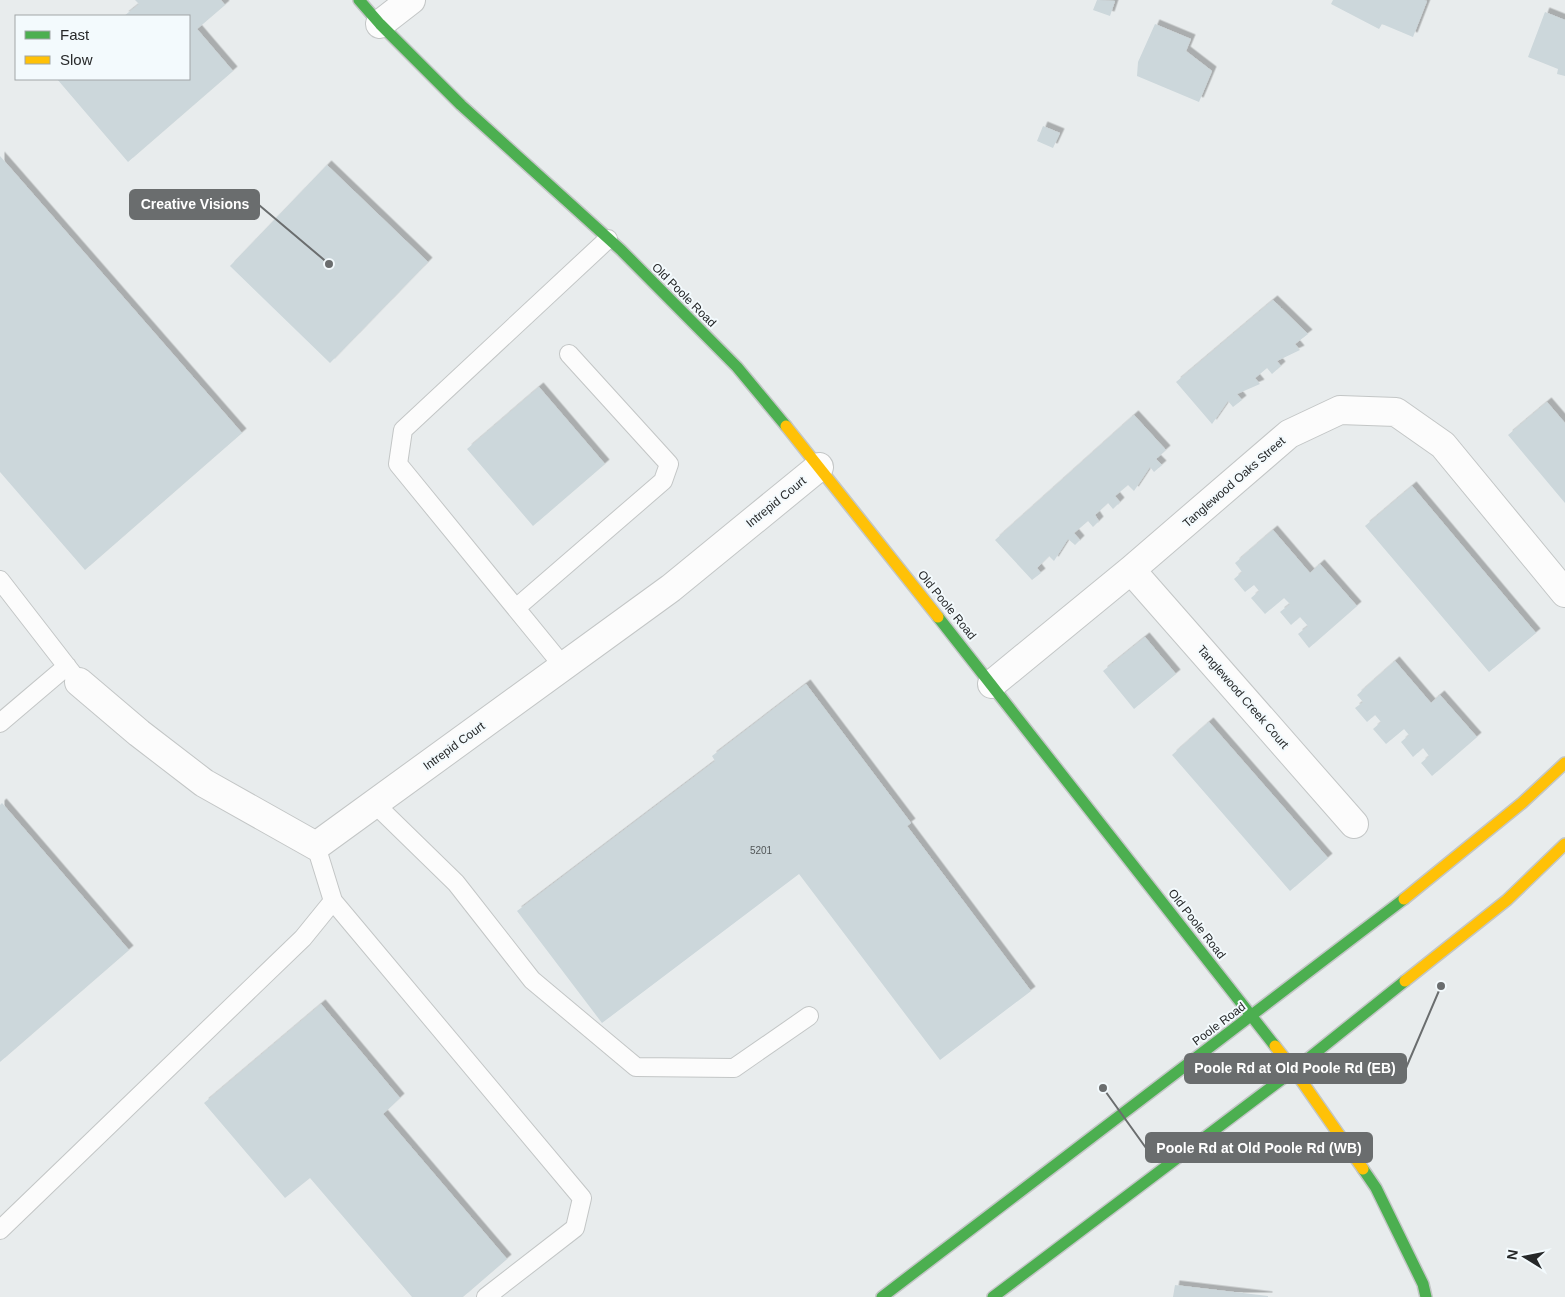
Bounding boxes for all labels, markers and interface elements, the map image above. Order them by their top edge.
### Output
legend [15,15,190,80]
text: Fast [60,26,90,43]
text: Slow [60,51,93,68]
callout: Creative Visions [130,190,259,219]
text: Creative Visions [141,196,250,212]
street label: Old Poole Road [649,260,719,330]
street label: Tanglewood Oaks Street [1180,433,1288,530]
street label: Intrepid Court [743,473,809,530]
street label: Old Poole Road [915,568,979,642]
street label: Tanglewood Creek Court [1194,643,1292,752]
street label: Intrepid Court [420,719,488,773]
house number: 5201 [750,845,773,856]
street label: Old Poole Road [1165,886,1229,962]
street label: Poole Road [1190,1000,1248,1048]
callout: Poole Rd at Old Poole Rd (EB) [1185,1054,1406,1083]
text: Poole Rd at Old Poole Rd (EB) [1194,1060,1396,1076]
callout: Poole Rd at Old Poole Rd (WB) [1146,1133,1372,1162]
text: Poole Rd at Old Poole Rd (WB) [1156,1140,1362,1156]
north arrow [1500,1232,1550,1282]
text: N [1503,1248,1521,1261]

